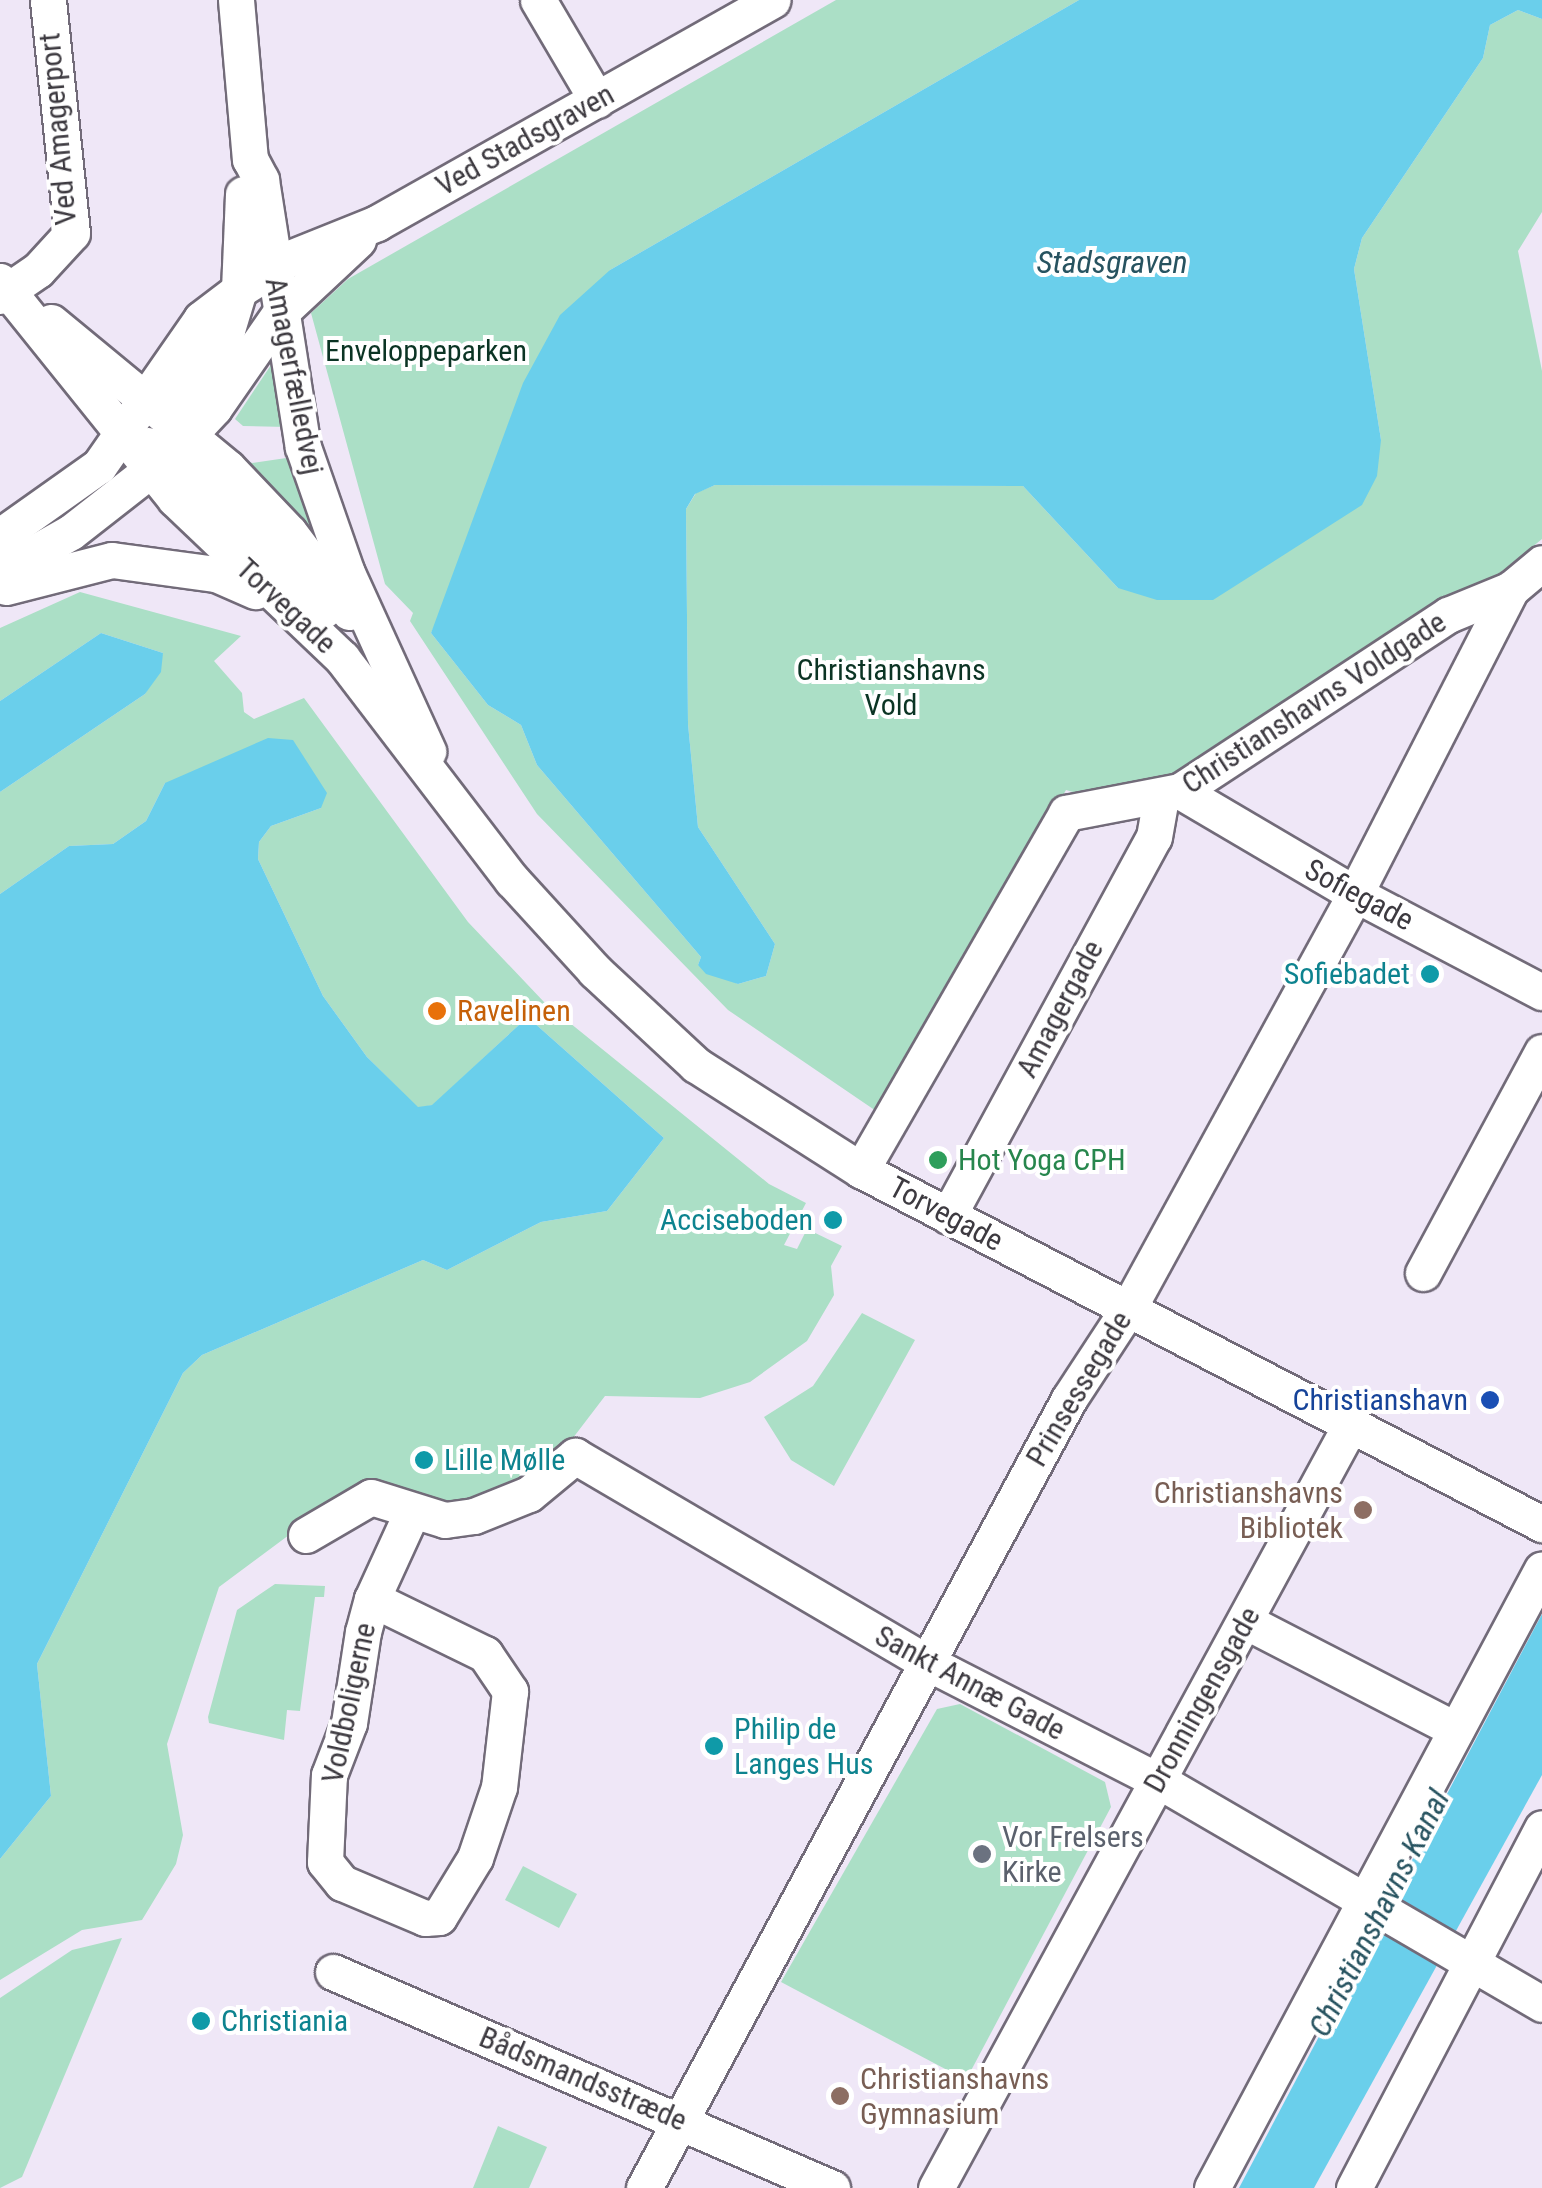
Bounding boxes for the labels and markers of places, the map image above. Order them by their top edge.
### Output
place label: Sofiebadet [1284,956,1410,992]
marker: Sofiebadet [1419,963,1441,985]
place label: Ravelinen [457,993,571,1029]
marker: Ravelinen [426,1000,448,1022]
place label: Hot Yoga CPH [958,1142,1126,1178]
marker: Hot Yoga CPH [927,1149,949,1171]
place label: Acciseboden [660,1202,813,1238]
marker: Acciseboden [822,1209,844,1231]
place label: Christianshavn [1292,1382,1468,1418]
marker: Christianshavn [1477,1387,1503,1413]
place label: Lille Mølle [444,1442,565,1478]
marker: Lille Mølle [413,1449,435,1471]
place label: Christianshavns Bibliotek [1154,1475,1343,1546]
marker: Christianshavns Bibliotek [1352,1499,1374,1521]
place label: Philip de Langes Hus [734,1711,873,1782]
marker: Philip de Langes Hus [703,1735,725,1757]
place label: Vor Frelsers Kirke [1002,1819,1144,1890]
marker: Vor Frelsers Kirke [971,1843,993,1865]
place label: Christiania [221,2003,348,2039]
marker: Christiania [190,2010,212,2032]
place label: Christianshavns Gymnasium [860,2061,1049,2132]
marker: Christianshavns Gymnasium [829,2085,851,2107]

